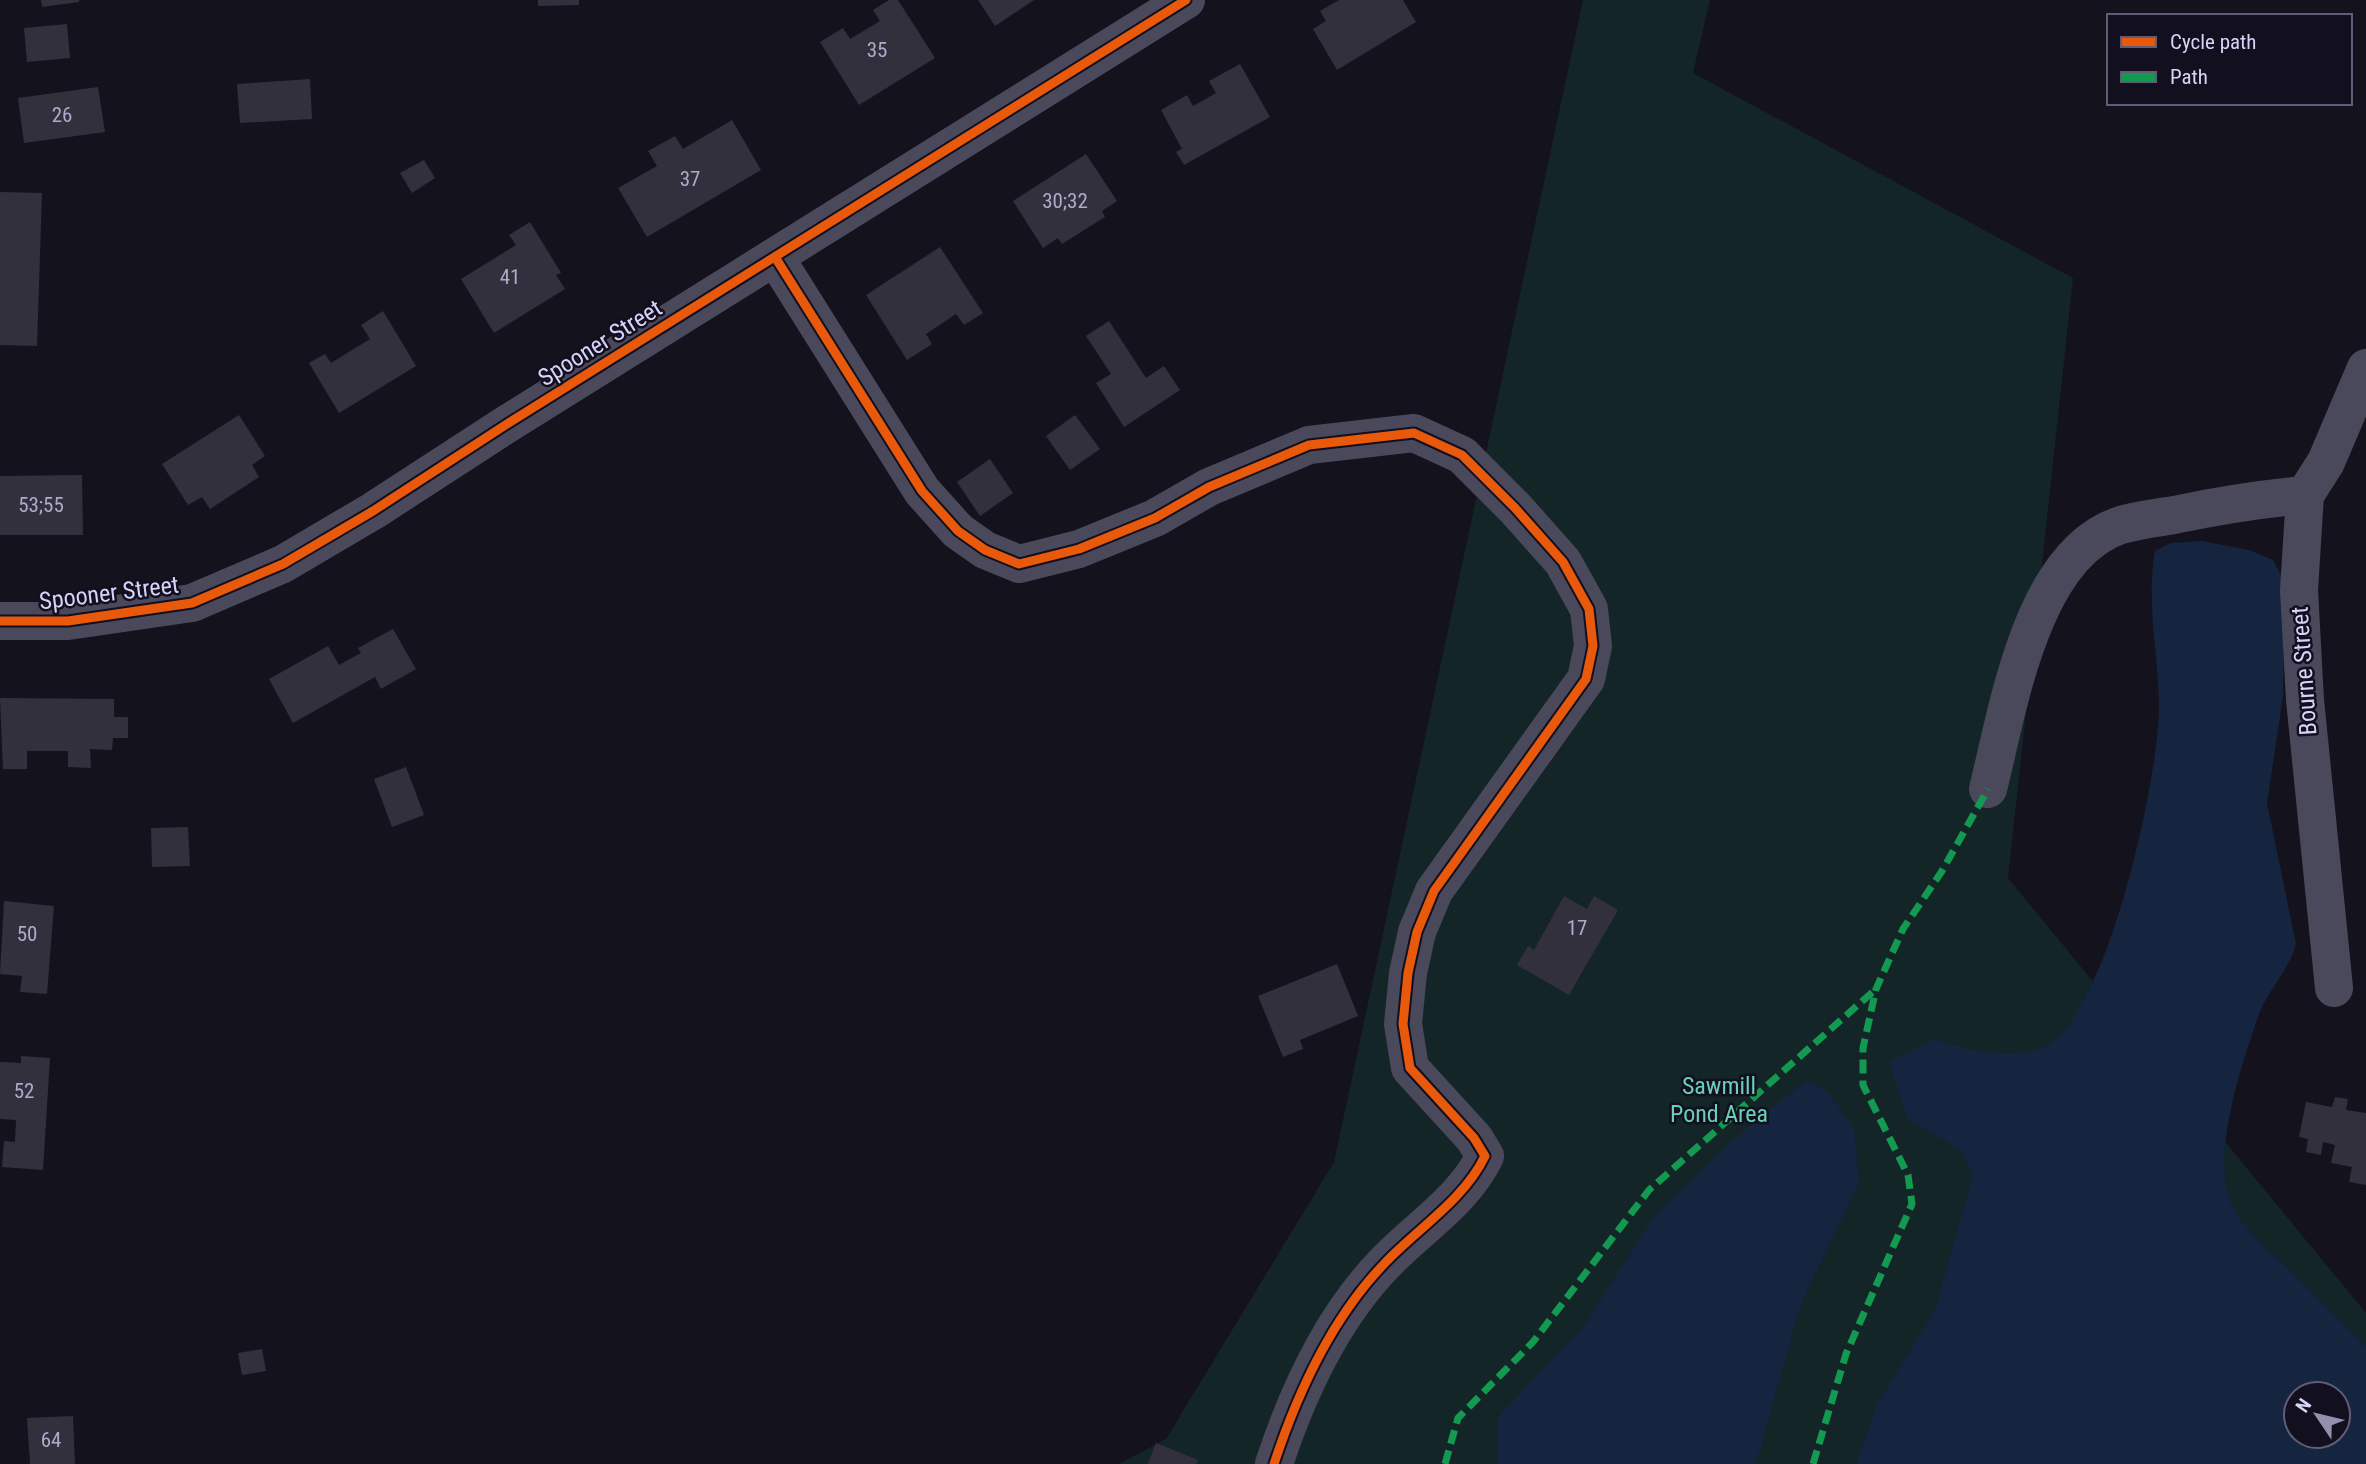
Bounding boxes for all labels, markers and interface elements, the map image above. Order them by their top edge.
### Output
legend [2107,14,2352,105]
text: Cycle path [2170,30,2256,54]
house number: 35 [867,38,887,62]
text: Path [2170,65,2208,89]
house number: 26 [52,103,72,127]
house number: 37 [680,167,700,191]
house number: 30;32 [1042,189,1088,213]
house number: 41 [500,265,520,289]
street label: Spooner Street [533,294,667,392]
house number: 53;55 [18,493,64,517]
street label: Spooner Street [38,571,180,615]
street label: Bourne Street [2286,606,2322,736]
house number: 17 [1567,916,1587,940]
house number: 50 [17,922,37,946]
park label: Sawmill Pond Area [1670,1072,1768,1128]
house number: 52 [14,1079,34,1103]
north arrow [2282,1380,2352,1450]
text: N [2291,1394,2316,1417]
house number: 64 [41,1428,61,1452]

